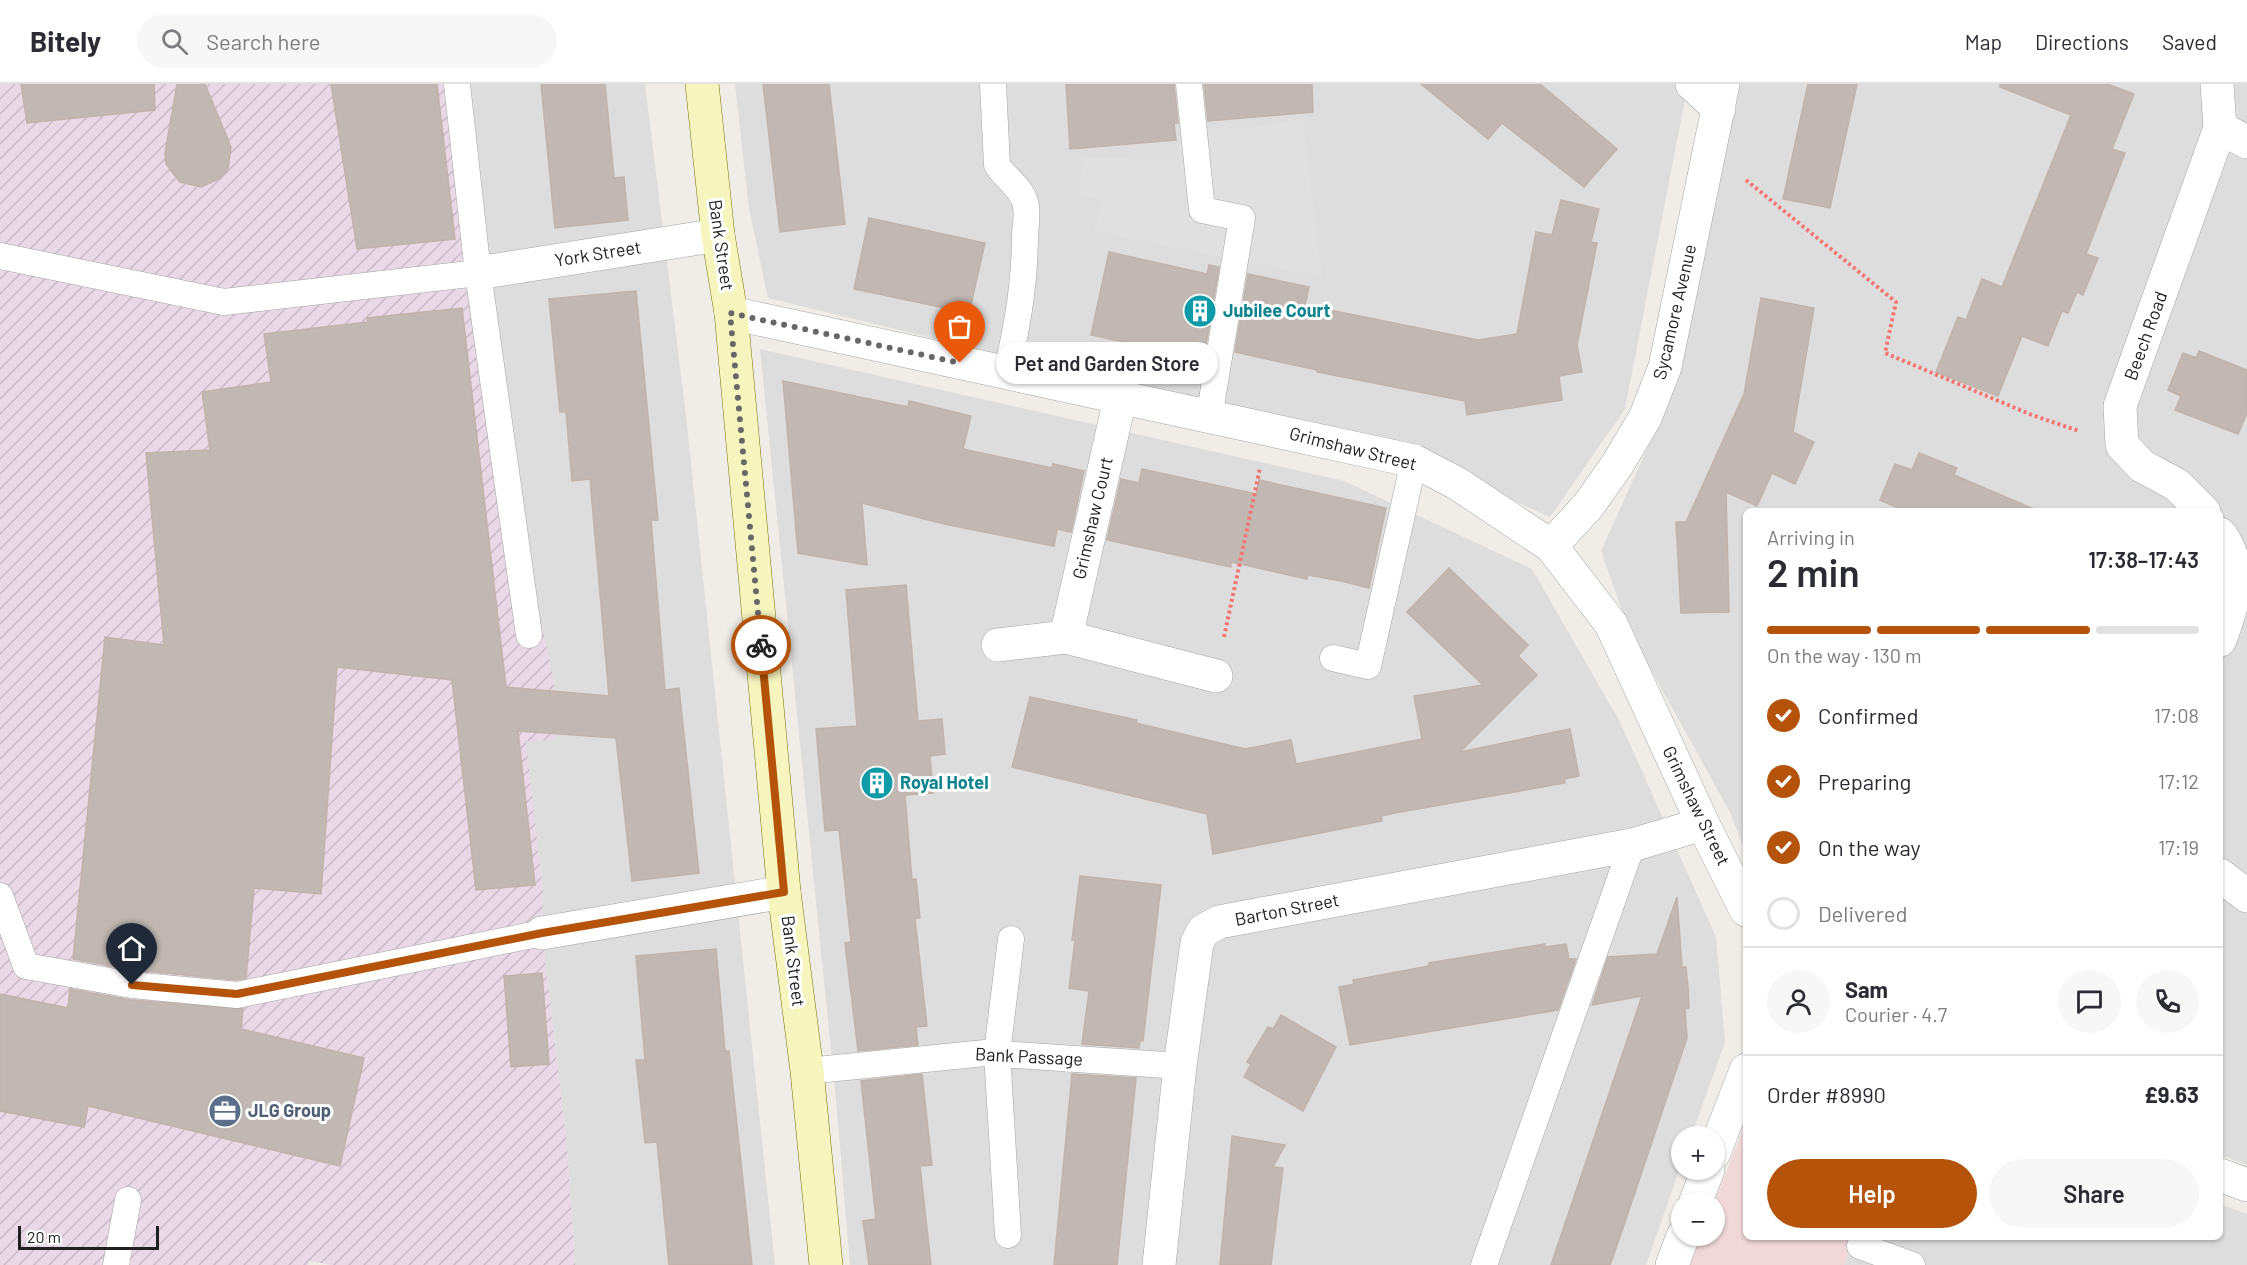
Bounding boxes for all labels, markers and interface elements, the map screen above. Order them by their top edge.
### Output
search box [137,14,557,68]
text: Bitely [30,24,101,58]
icon: search [158,25,191,58]
text: Search here [206,28,321,54]
text: Map [1965,29,2002,54]
text: Directions [2035,29,2129,54]
text: Saved [2162,29,2217,54]
street label: Bank Street [705,198,739,292]
street label: York Street [553,235,643,271]
street label: Sycamore Avenue [1648,242,1700,382]
street label: Beech Road [2119,288,2171,383]
building icon: Jubilee Court [1182,293,1218,329]
place label: Jubilee Court [1223,299,1330,321]
pin [934,301,985,363]
icon: bag [943,310,976,343]
callout: Pet and Garden Store [996,342,1218,384]
text: Pet and Garden Store [1014,351,1200,375]
street label: Grimshaw Street [1287,422,1419,474]
street label: Grimshaw Court [1067,454,1117,581]
text: Arriving in [1767,525,1855,549]
text: 17:38–17:43 [2088,546,2199,572]
text: 2 min [1767,548,1860,595]
courier [731,615,791,675]
icon: bike [745,629,778,662]
text: On the way · 130 m [1767,643,1922,667]
icon: check [1767,699,1800,732]
text: Confirmed [1818,702,1918,728]
text: 17:08 [2154,703,2199,727]
street label: Grimshaw Street [1658,742,1735,869]
building icon: Royal Hotel [859,765,895,801]
icon: check [1767,765,1800,798]
text: Preparing [1818,768,1911,794]
text: 17:12 [2158,769,2199,793]
place label: Royal Hotel [900,771,989,793]
icon: check [1767,831,1800,864]
text: On the way [1818,834,1921,860]
text: 17:19 [2158,835,2199,859]
street label: Barton Street [1233,888,1341,930]
text: Delivered [1818,900,1907,926]
street label: Bank Street [777,914,811,1008]
pin [106,923,157,985]
icon: home [115,932,148,965]
button: person [1767,970,1830,1033]
button: chat [2058,970,2121,1033]
button: phone [2136,970,2199,1033]
text: Sam [1845,976,1888,1002]
text: Courier · 4.7 [1845,1002,1947,1026]
street label: Bank Passage [975,1042,1084,1070]
text: Order #8990 [1767,1081,1886,1107]
text: £9.63 [2144,1081,2199,1107]
office icon: JLG Group [207,1093,243,1129]
place label: JLG Group [248,1099,331,1121]
map controls [1671,1126,1725,1246]
button: + [1671,1126,1725,1180]
button: Help [1767,1159,1977,1228]
button: Share [1989,1159,2199,1228]
button: − [1671,1192,1725,1246]
scale bar [18,1223,159,1250]
text: 20 m [27,1227,61,1246]

